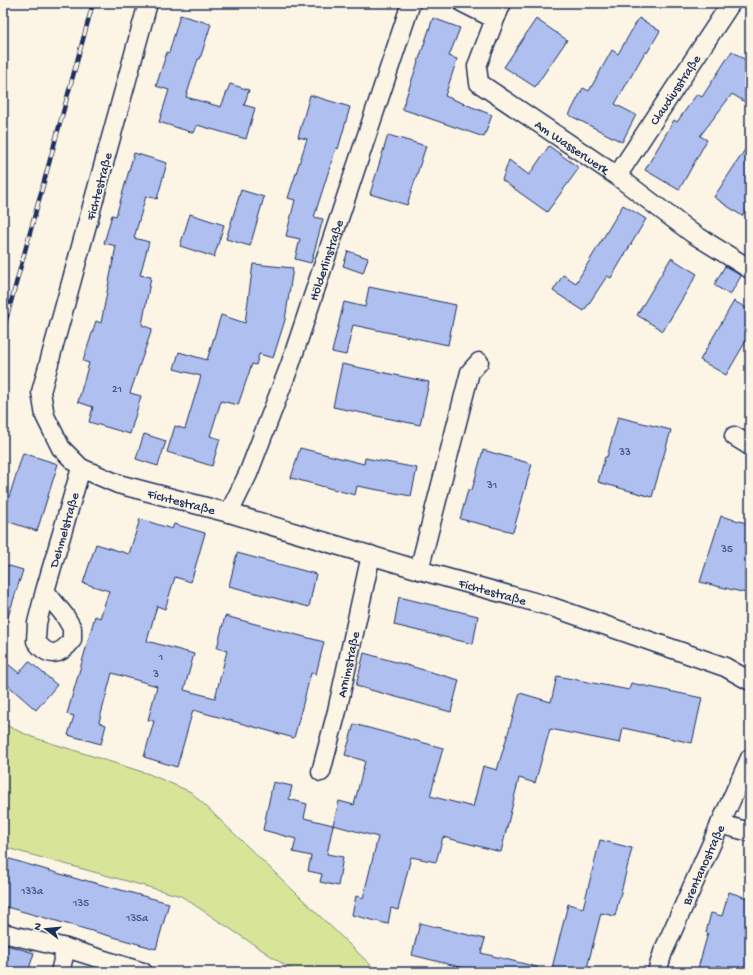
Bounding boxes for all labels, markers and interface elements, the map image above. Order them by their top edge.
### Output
street label: Claudiusstraße [648,52,705,129]
street label: Am Wasserwerk [531,118,612,179]
street label: Fichtestraße [84,151,117,223]
street label: Hölderlinstraße [307,218,348,303]
house number: 21 [112,384,122,396]
house number: 33 [618,447,631,459]
house number: 31 [486,480,497,492]
street label: Fichtestraße [145,487,217,519]
street label: Dehmelstraße [47,491,84,571]
house number: 35 [720,544,733,556]
street label: Fichtestraße [456,576,528,610]
street label: Arnimstraße [335,630,364,699]
house number: 1 [158,652,163,664]
house number: 3 [152,669,159,681]
street label: Brentanostraße [680,823,729,909]
house number: 133a [20,886,44,898]
house number: 135 [72,898,89,910]
north arrow [26,909,66,949]
house number: 135a [125,913,149,925]
text: N [32,922,45,932]

